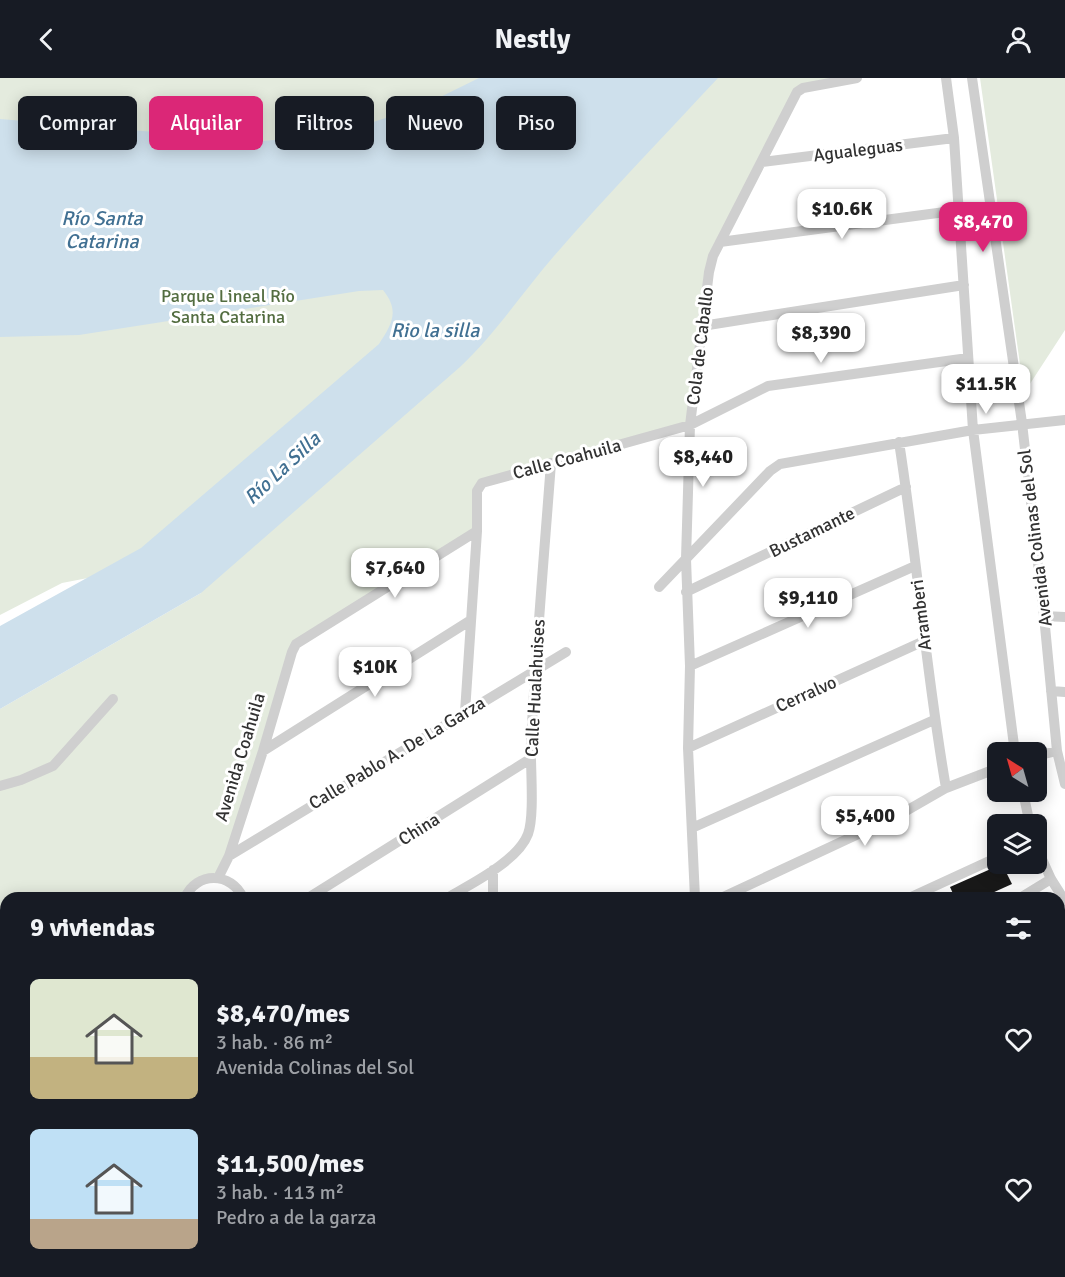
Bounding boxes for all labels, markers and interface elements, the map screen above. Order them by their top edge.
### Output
icon: back [30,23,63,56]
text: Nestly [495,23,570,56]
icon: person [1002,23,1035,56]
chip: Comprar [18,96,137,150]
chip: Alquilar [149,96,263,150]
chip: Filtros [275,96,374,150]
chip: Nuevo [386,96,484,150]
chip: Piso [496,96,576,150]
street label: Agualeguas [812,134,904,166]
pin: $10.6K [793,189,891,240]
text: $10.6K [811,196,873,221]
pin: $8,470 [934,202,1032,253]
water label: Río Santa Catarina [61,206,144,254]
text: $8,470 [953,209,1013,234]
park label: Parque Lineal Río Santa Catarina [161,285,295,328]
street label: Cola de Caballo [682,286,718,406]
pin: $8,390 [772,313,870,364]
water label: Rio la silla [391,318,480,343]
text: $8,390 [791,320,851,345]
pin: $11.5K [937,364,1035,415]
text: $11.5K [955,371,1017,396]
water label: Río La Silla [239,426,326,510]
street label: Calle Coahuila [510,434,624,484]
pin: $8,440 [654,437,752,488]
text: $8,440 [673,444,733,469]
street label: Avenida Colinas del Sol [1013,448,1057,628]
street label: Bustamante [766,502,858,562]
pin: $7,640 [346,548,444,599]
text: $7,640 [365,555,425,580]
pin: $9,110 [759,578,857,629]
street label: Aramberi [906,578,936,652]
text: $9,110 [778,585,838,610]
street label: Calle Hualahuises [520,618,550,757]
pin: $10K [339,647,411,698]
text: $10K [353,654,397,679]
street label: Cerralvo [772,671,840,717]
street label: Avenida Coahuila [210,690,270,824]
street label: Calle Pablo A. De La Garza [305,692,489,814]
north arrow [987,742,1047,802]
map controls [987,742,1047,874]
pin: $5,400 [816,796,914,847]
text: $5,400 [835,803,895,828]
street label: China [394,808,444,850]
button: layers [987,814,1047,874]
text: 9 viviendas [30,912,155,944]
icon: filters [1002,912,1035,945]
text: $8,470/mes [216,998,350,1030]
icon: home [78,1003,150,1075]
icon: heart [1002,1023,1035,1056]
text: 3 hab. · 86 m² [216,1030,333,1055]
text: Avenida Colinas del Sol [216,1055,414,1080]
text: $11,500/mes [216,1148,364,1180]
icon: home [78,1153,150,1225]
icon: heart [1002,1173,1035,1206]
text: 3 hab. · 113 m² [216,1180,344,1205]
text: Pedro a de la garza [216,1205,376,1230]

